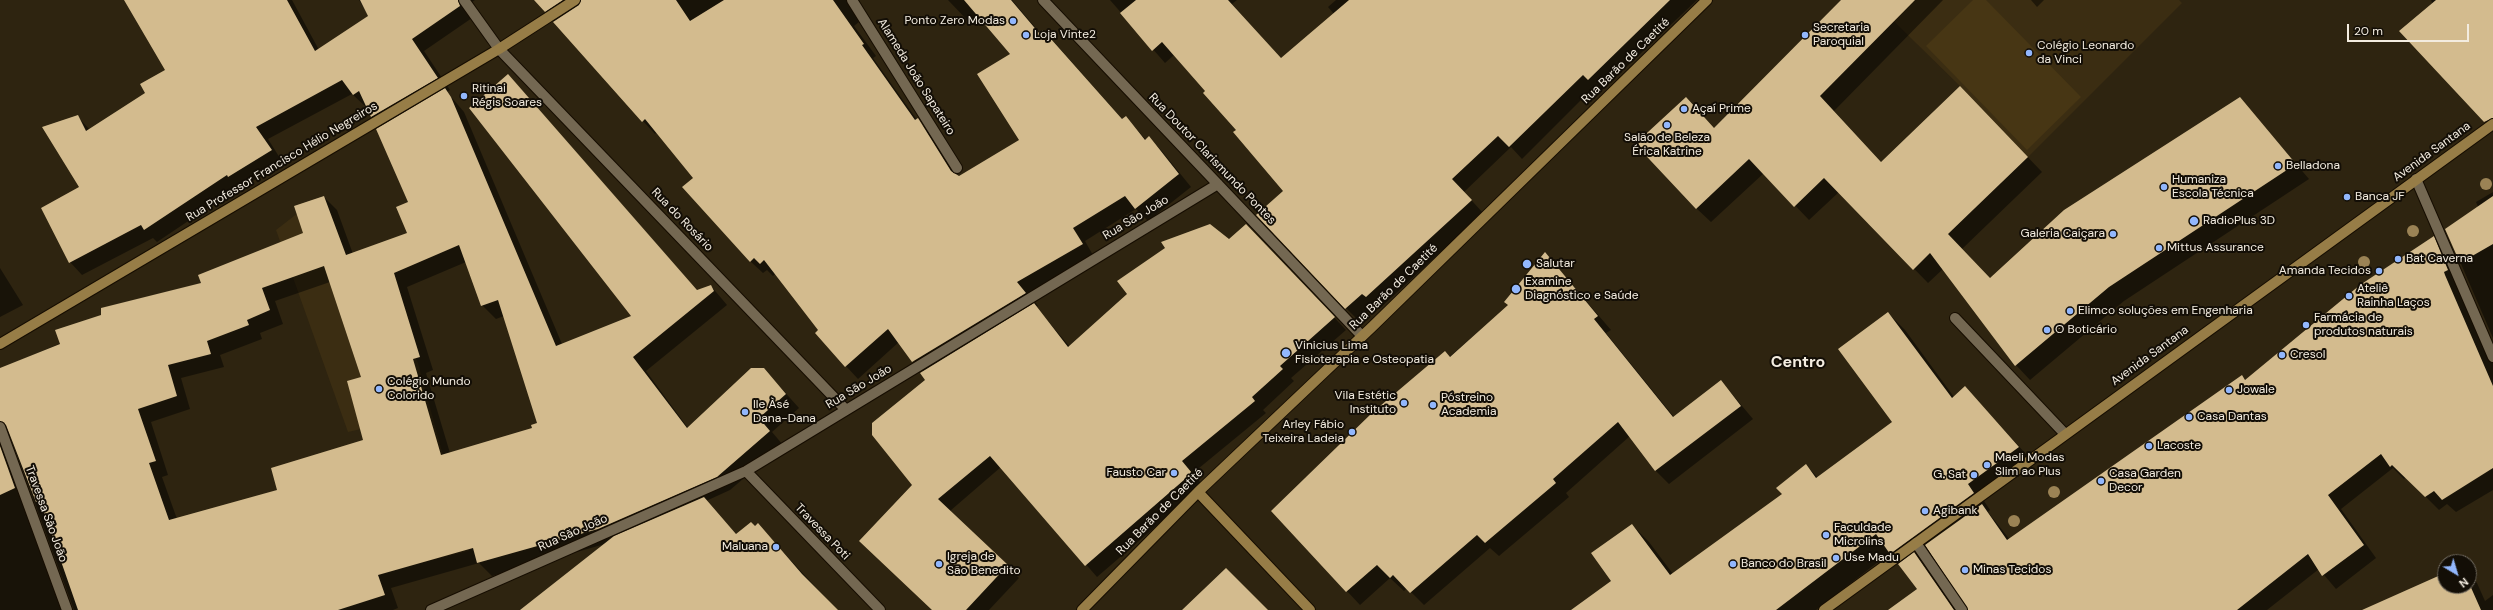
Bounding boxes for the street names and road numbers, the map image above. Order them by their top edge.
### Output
street label: Rua Barão de Caetité [1579,15,1673,107]
street label: Alameda João Sapateiro [874,16,958,138]
street label: Rua Doutor Clarismundo Pontes [1145,90,1279,228]
street label: Rua Professor Francisco Hélio Negreiros [184,99,380,225]
street label: Avenida Santana [2390,119,2474,185]
street label: Rua do Rosário [648,185,716,255]
street label: Rua São João [1100,193,1172,243]
street label: Rua Barão de Caetité [1347,241,1441,333]
street label: Avenida Santana [2108,323,2192,389]
street label: Rua São João [823,362,895,412]
street label: Travessa São João [22,464,70,564]
street label: Rua Barão de Caetité [1114,466,1206,558]
street label: Travessa Poti [792,501,852,563]
street label: Rua São João [536,511,610,555]

